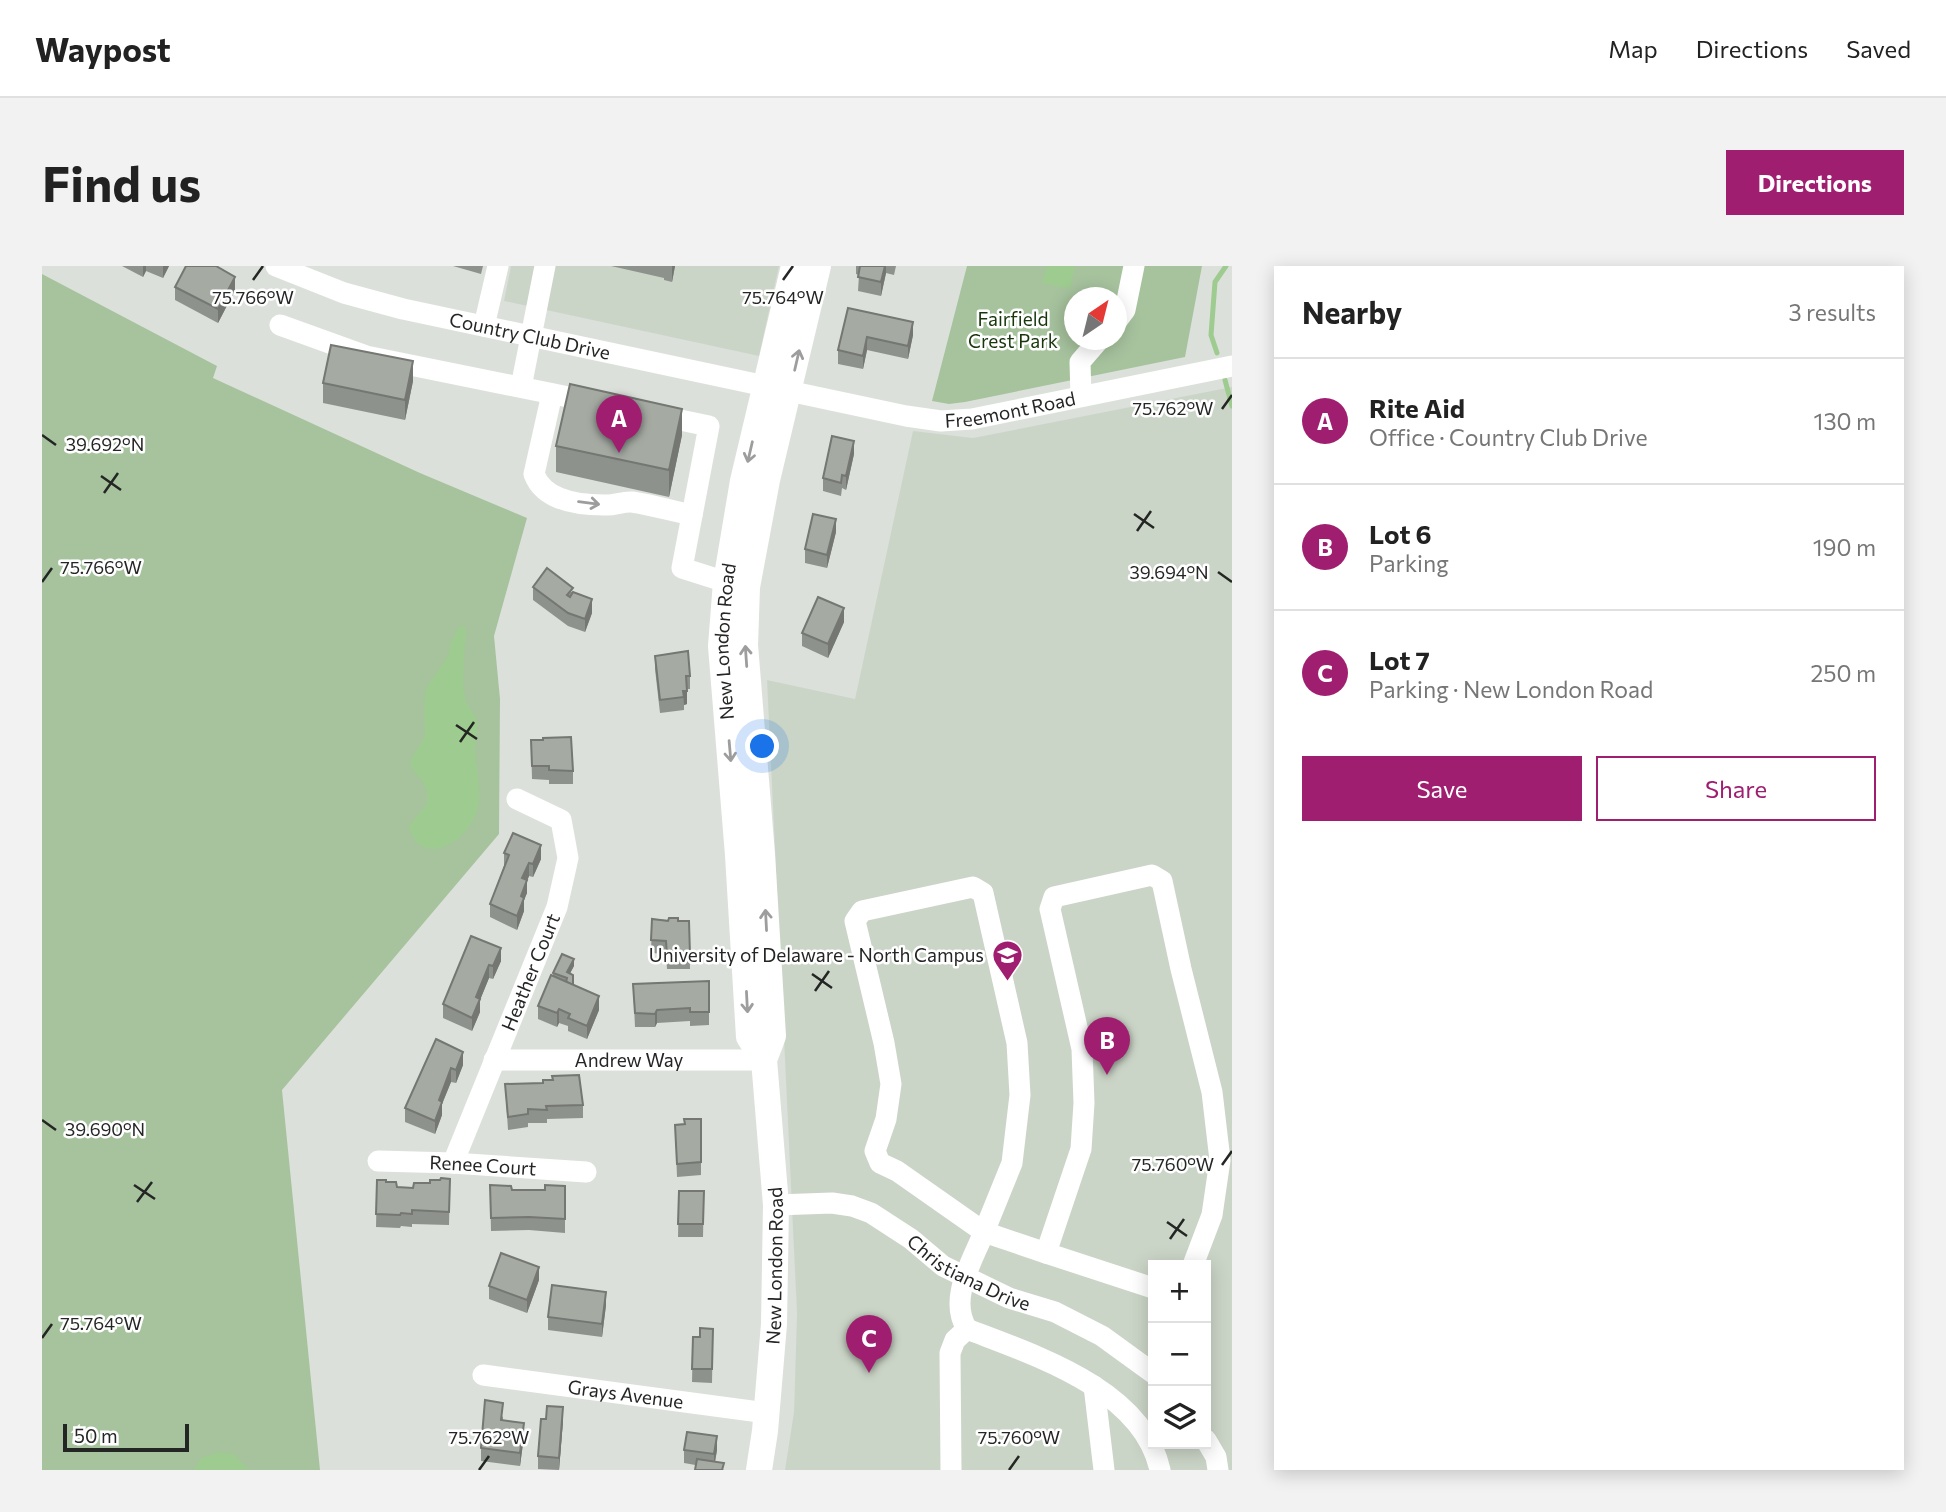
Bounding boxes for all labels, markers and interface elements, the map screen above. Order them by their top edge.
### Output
text: Waypost [35,28,171,69]
text: Map [1608,34,1658,63]
text: Directions [1696,34,1808,63]
text: Saved [1846,34,1911,63]
button: Directions [1726,150,1904,215]
text: Find us [42,152,201,212]
text: 75.766°W [212,286,294,308]
text: 75.764°W [742,286,824,308]
north arrow [1064,287,1127,350]
text: Nearby [1302,293,1402,330]
text: 3 results [1789,298,1876,326]
street label: Country Club Drive [447,307,613,364]
park label: Fairfield Crest Park [968,307,1058,352]
one-way arrow [791,349,804,372]
street label: Freemont Road [944,386,1077,432]
text: Rite Aid [1369,392,1465,423]
pin: A [596,395,642,453]
text: 75.762°W [1133,397,1213,419]
text: A [1317,407,1333,435]
text: 130 m [1814,407,1876,435]
text: Office · Country Club Drive [1369,423,1648,451]
text: 39.692°N [66,433,144,455]
one-way arrow [742,440,756,463]
one-way arrow [577,497,600,510]
text: Lot 6 [1369,518,1432,549]
text: B [1317,533,1333,561]
text: 190 m [1813,533,1876,561]
text: Parking [1369,549,1449,577]
text: 75.766°W [60,556,142,578]
street label: New London Road [709,561,740,721]
text: 39.694°N [1129,561,1209,583]
text: Lot 7 [1369,644,1430,675]
one-way arrow [739,645,752,667]
text: C [1317,659,1333,687]
text: 250 m [1811,659,1876,687]
text: Parking · New London Road [1369,675,1653,703]
your location [745,729,779,763]
one-way arrow [724,739,737,761]
button: Save [1302,756,1582,821]
button: Share [1596,756,1876,821]
one-way arrow [759,909,772,932]
street label: Heather Court [496,910,564,1034]
school or university icon: University of Delaware - North Campus [990,938,1024,982]
place label: University of Delaware - North Campus [649,943,984,966]
one-way arrow [740,990,753,1013]
pin: B [1084,1017,1130,1075]
street label: Andrew Way [575,1048,684,1071]
text: 39.690°N [65,1118,145,1140]
street label: Renee Court [429,1150,537,1180]
text: 75.760°W [1132,1153,1214,1175]
street label: New London Road [760,1186,787,1345]
street label: Christiana Drive [903,1229,1033,1315]
map controls [1148,1260,1211,1449]
button: + [1148,1260,1211,1323]
text: 75.764°W [60,1312,142,1334]
pin: C [846,1315,892,1373]
button: − [1148,1323,1211,1386]
street label: Grays Avenue [567,1374,685,1413]
button: layers [1148,1386,1211,1449]
scale bar [63,1421,189,1453]
text: 50 m [74,1424,118,1447]
text: 75.762°W [449,1426,529,1448]
text: 75.760°W [978,1426,1060,1448]

